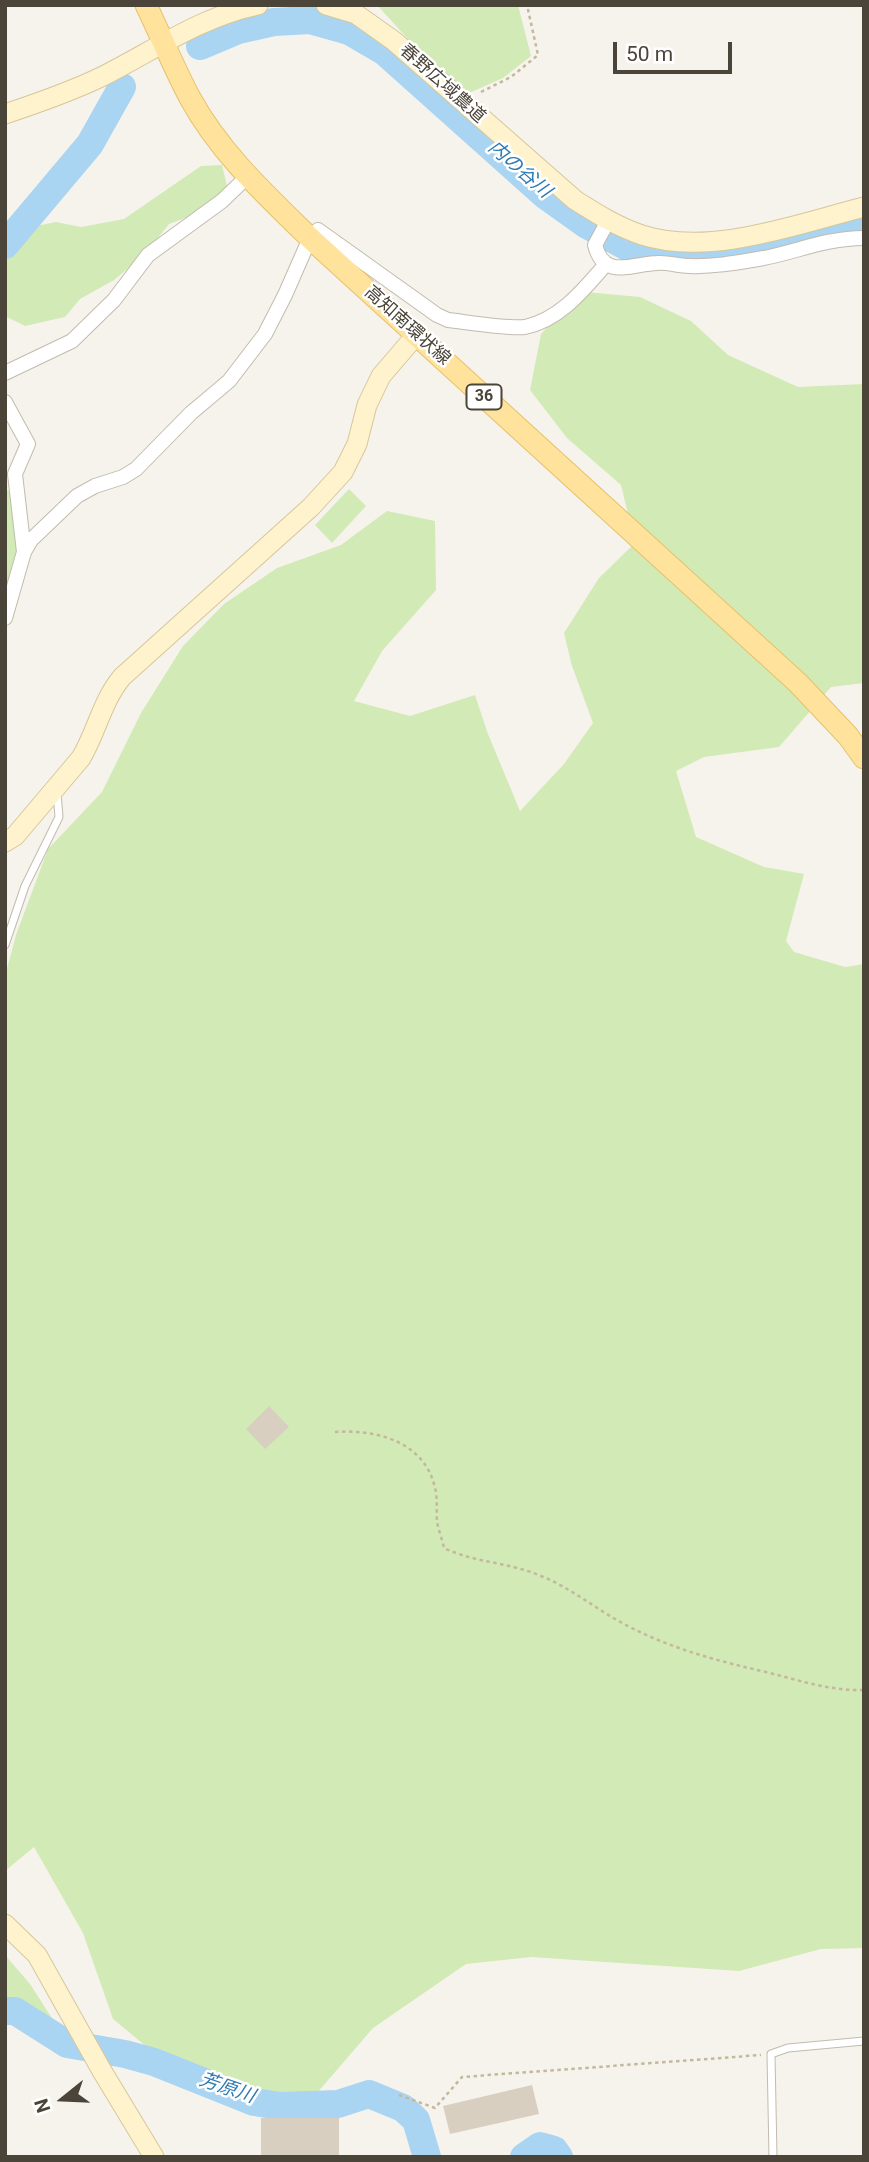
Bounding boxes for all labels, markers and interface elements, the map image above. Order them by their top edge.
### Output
scale bar [617,28,736,72]
street label: 春野広域農道 [395,40,489,128]
text: 50 m [626,42,673,66]
water label: 内の谷川 [483,136,555,204]
street label: 高知南環状線 [360,282,454,370]
road number: 36 [466,384,502,410]
north arrow [28,2064,98,2134]
water label: 芳原川 [196,2069,258,2109]
text: N [30,2096,56,2116]

